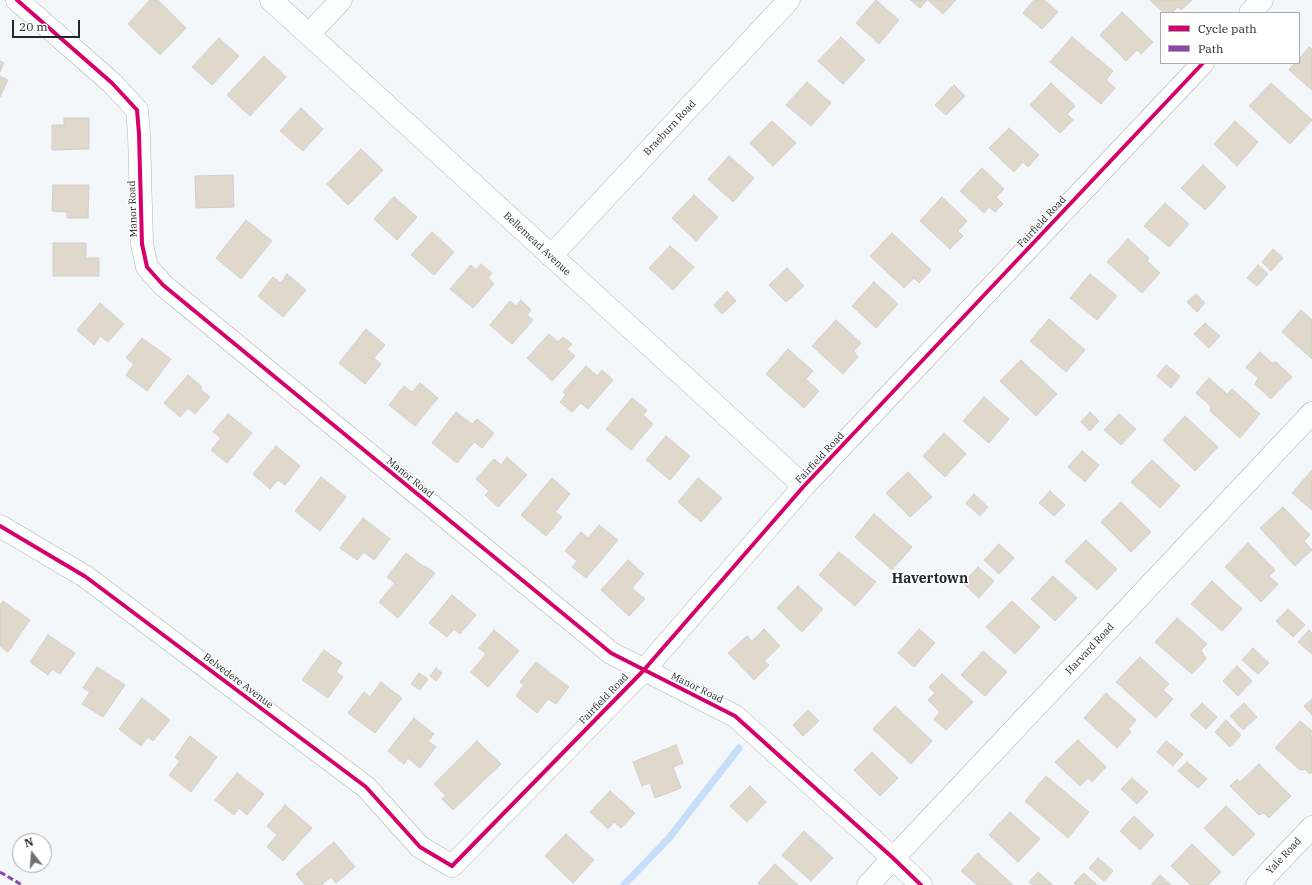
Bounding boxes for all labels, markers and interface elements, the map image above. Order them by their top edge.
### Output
scale bar [14,12,82,38]
legend [1160,12,1300,64]
text: 20 m [19,19,48,34]
text: Cycle path [1198,21,1257,36]
text: Path [1198,41,1223,56]
street label: Braeburn Road [641,98,699,158]
street label: Manor Road [126,180,140,238]
street label: Fairfield Road [1015,194,1069,250]
street label: Bellemead Avenue [501,210,573,278]
street label: Fairfield Road [793,430,847,486]
street label: Manor Road [384,455,436,501]
district label: Havertown [892,571,968,587]
street label: Harvard Road [1063,621,1117,677]
street label: Belvedere Avenue [201,651,275,711]
street label: Manor Road [669,670,725,706]
street label: Fairfield Road [577,671,631,727]
north arrow [12,833,52,873]
text: N [23,835,35,850]
street label: Yale Road [1264,835,1304,877]

